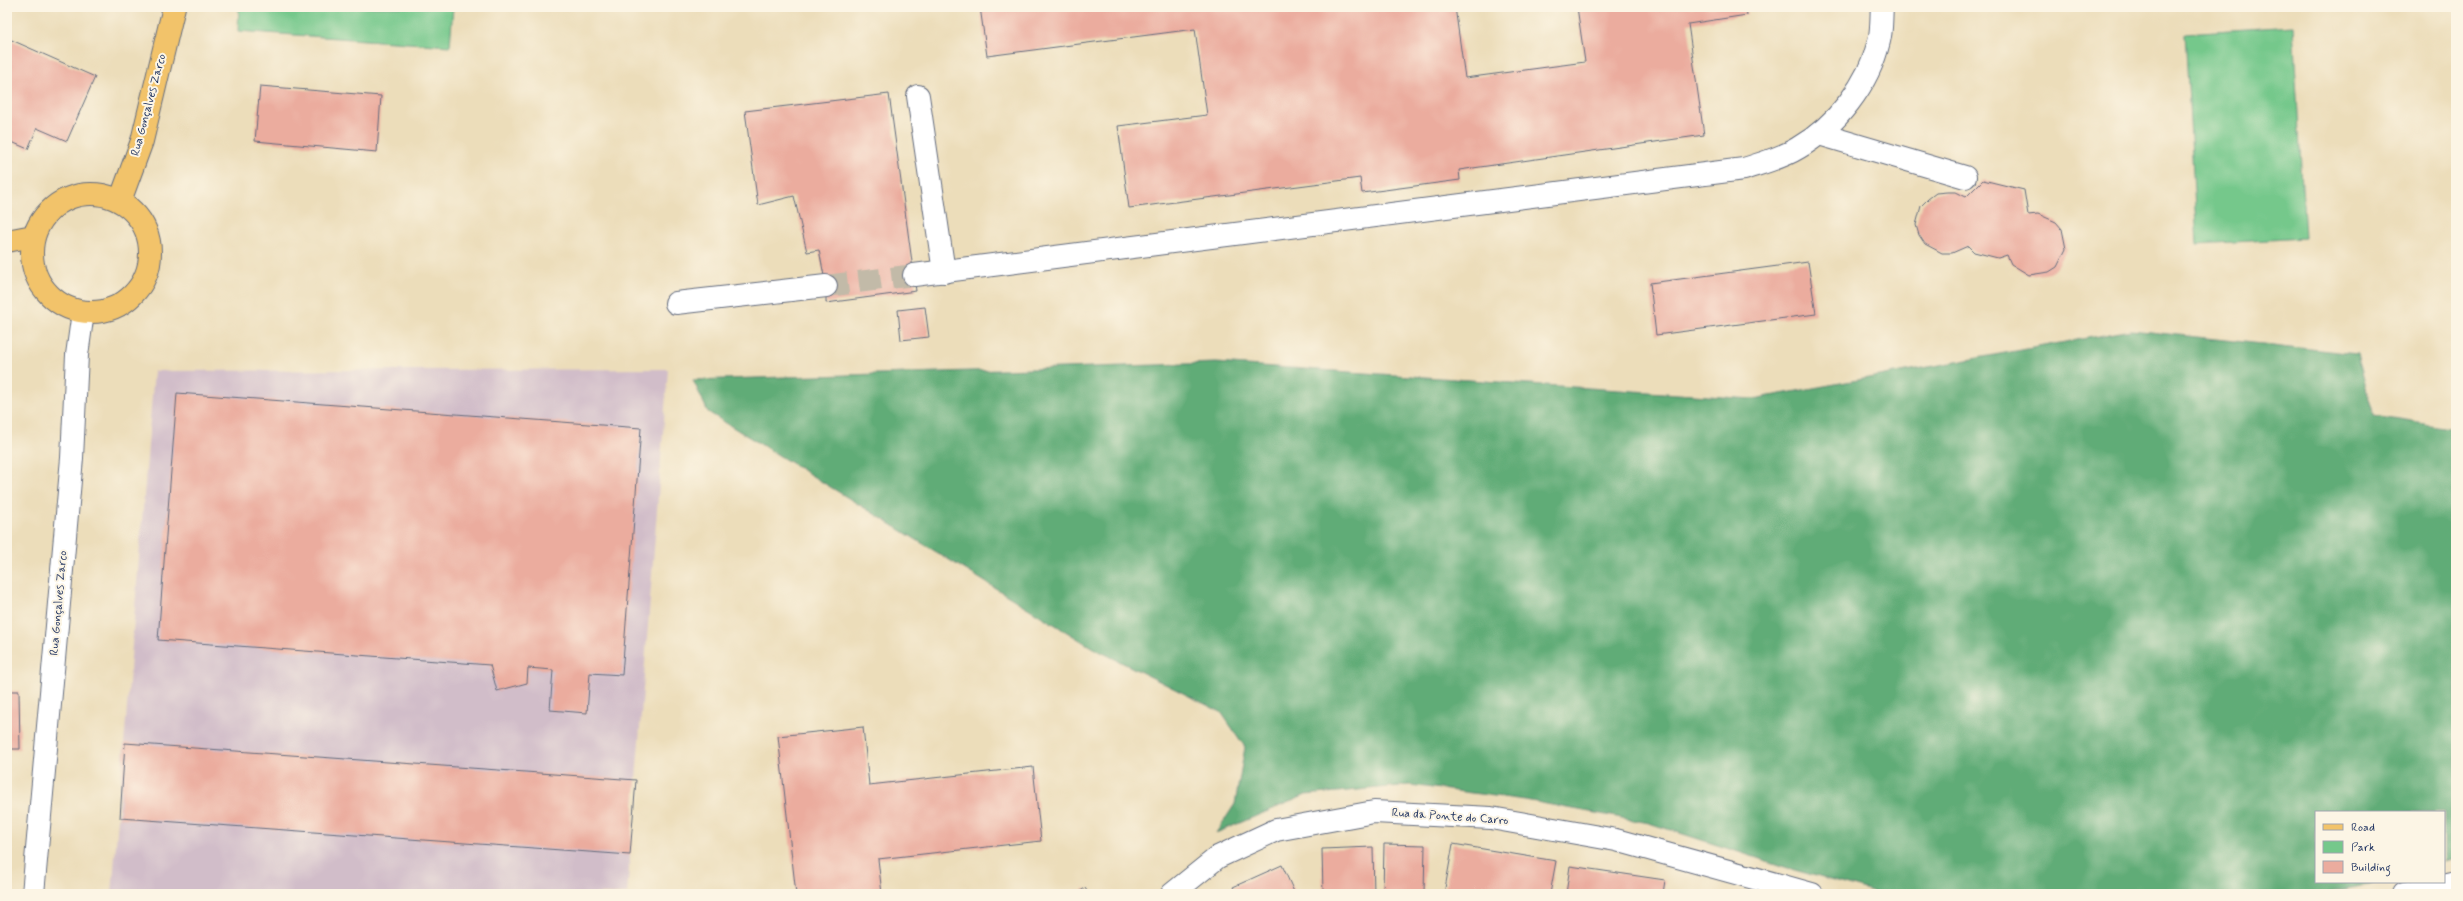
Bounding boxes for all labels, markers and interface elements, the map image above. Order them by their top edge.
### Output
street label: Rua Gonçalves Zarco [128,52,170,158]
street label: Rua Gonçalves Zarco [46,550,72,656]
street label: Rua da Ponte do Carro [1391,805,1509,829]
legend [2315,811,2445,883]
text: Road [2351,820,2375,836]
text: Park [2351,840,2375,856]
text: Building [2351,860,2391,877]

